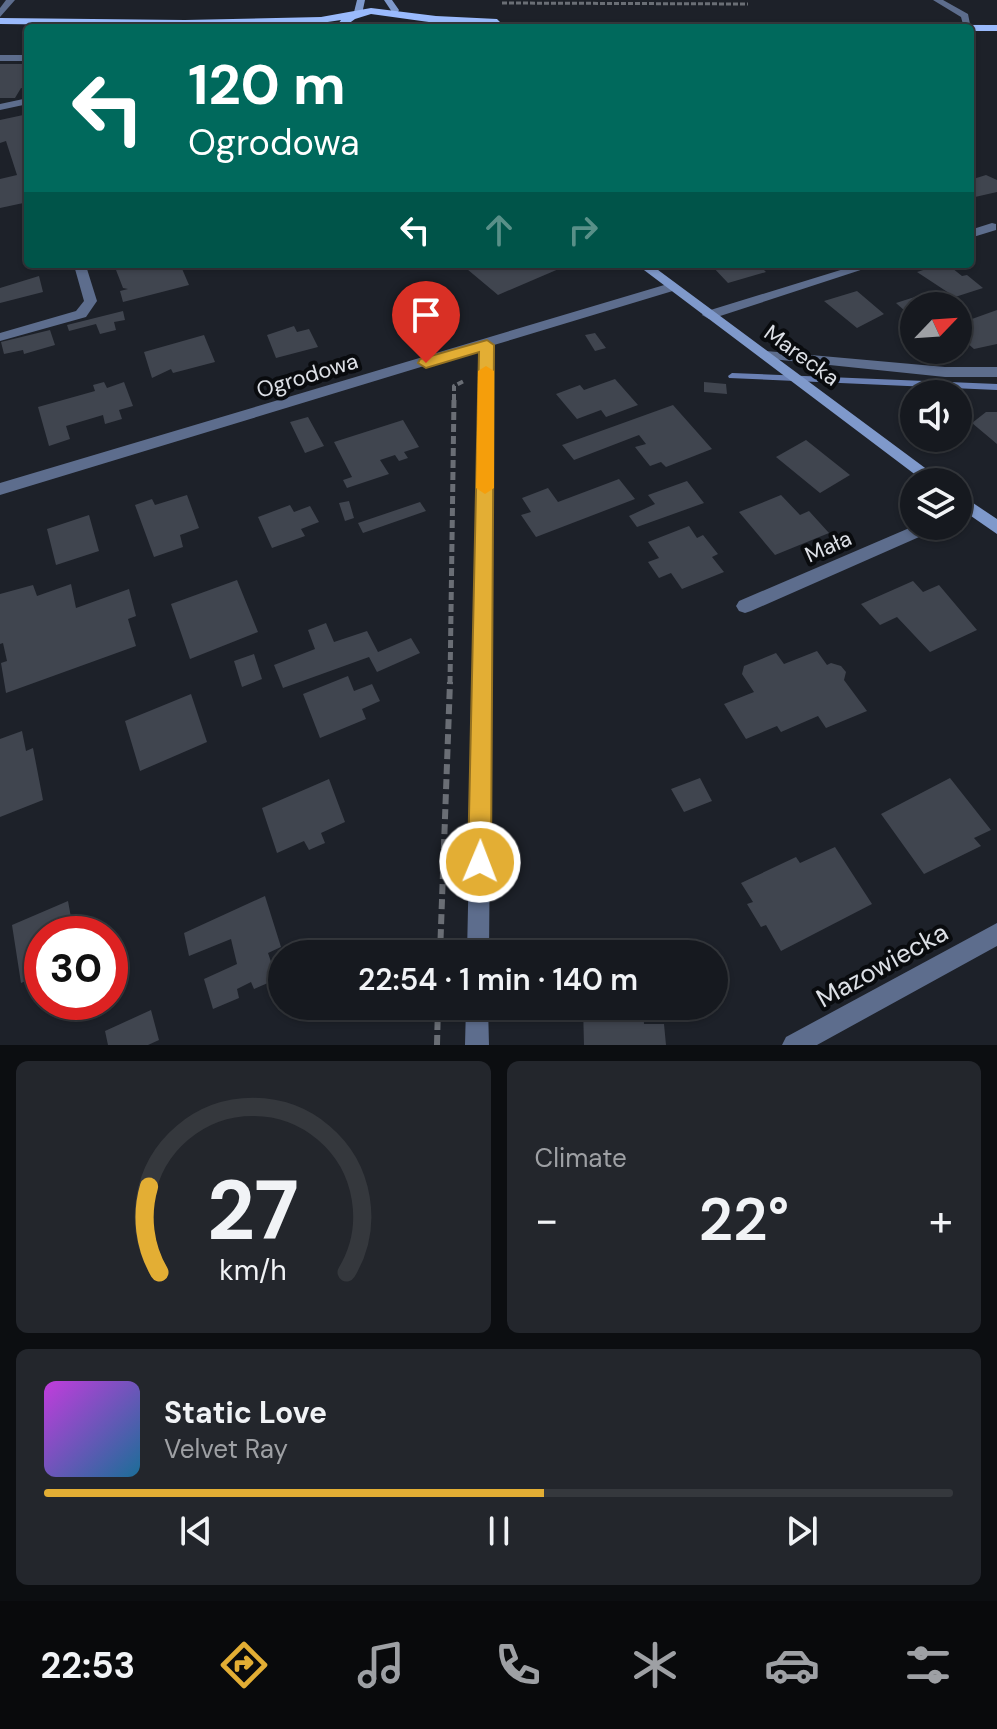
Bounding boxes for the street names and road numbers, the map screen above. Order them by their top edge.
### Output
street label: Marecka [758,318,845,392]
street label: Ogrodowa [253,346,362,405]
street label: Mała [800,523,856,569]
street label: Mazowiecka [810,915,954,1015]

